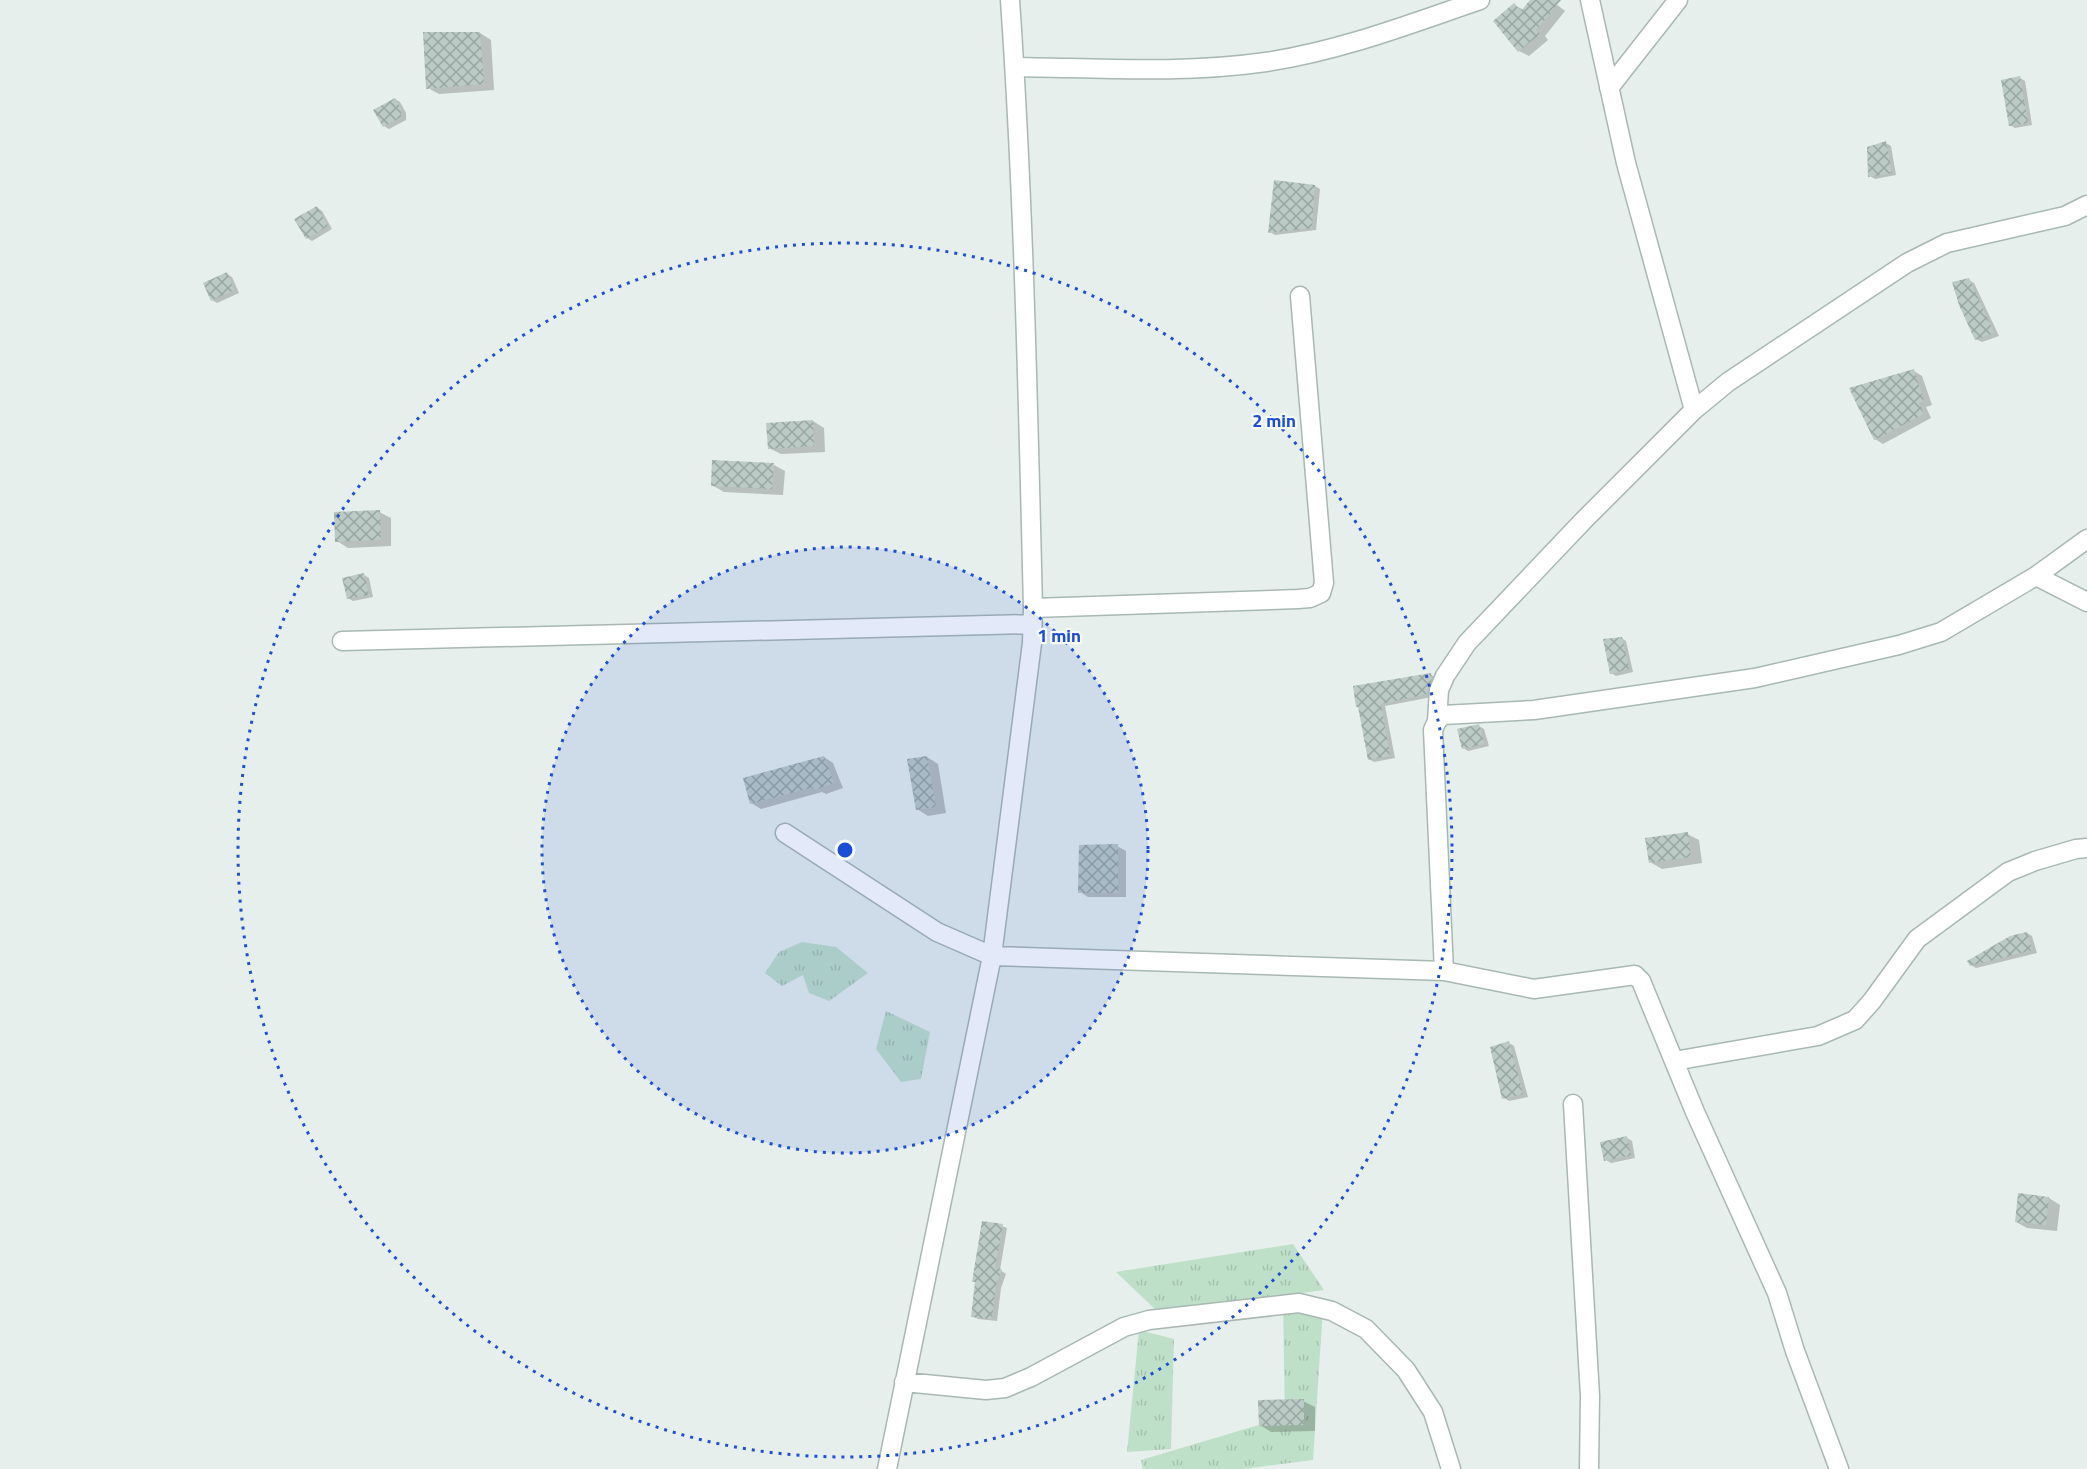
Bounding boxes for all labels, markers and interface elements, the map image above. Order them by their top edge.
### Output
text: 2 min [1252,407,1296,434]
text: 1 min [1037,622,1081,649]
centre of rings [835,840,855,860]

